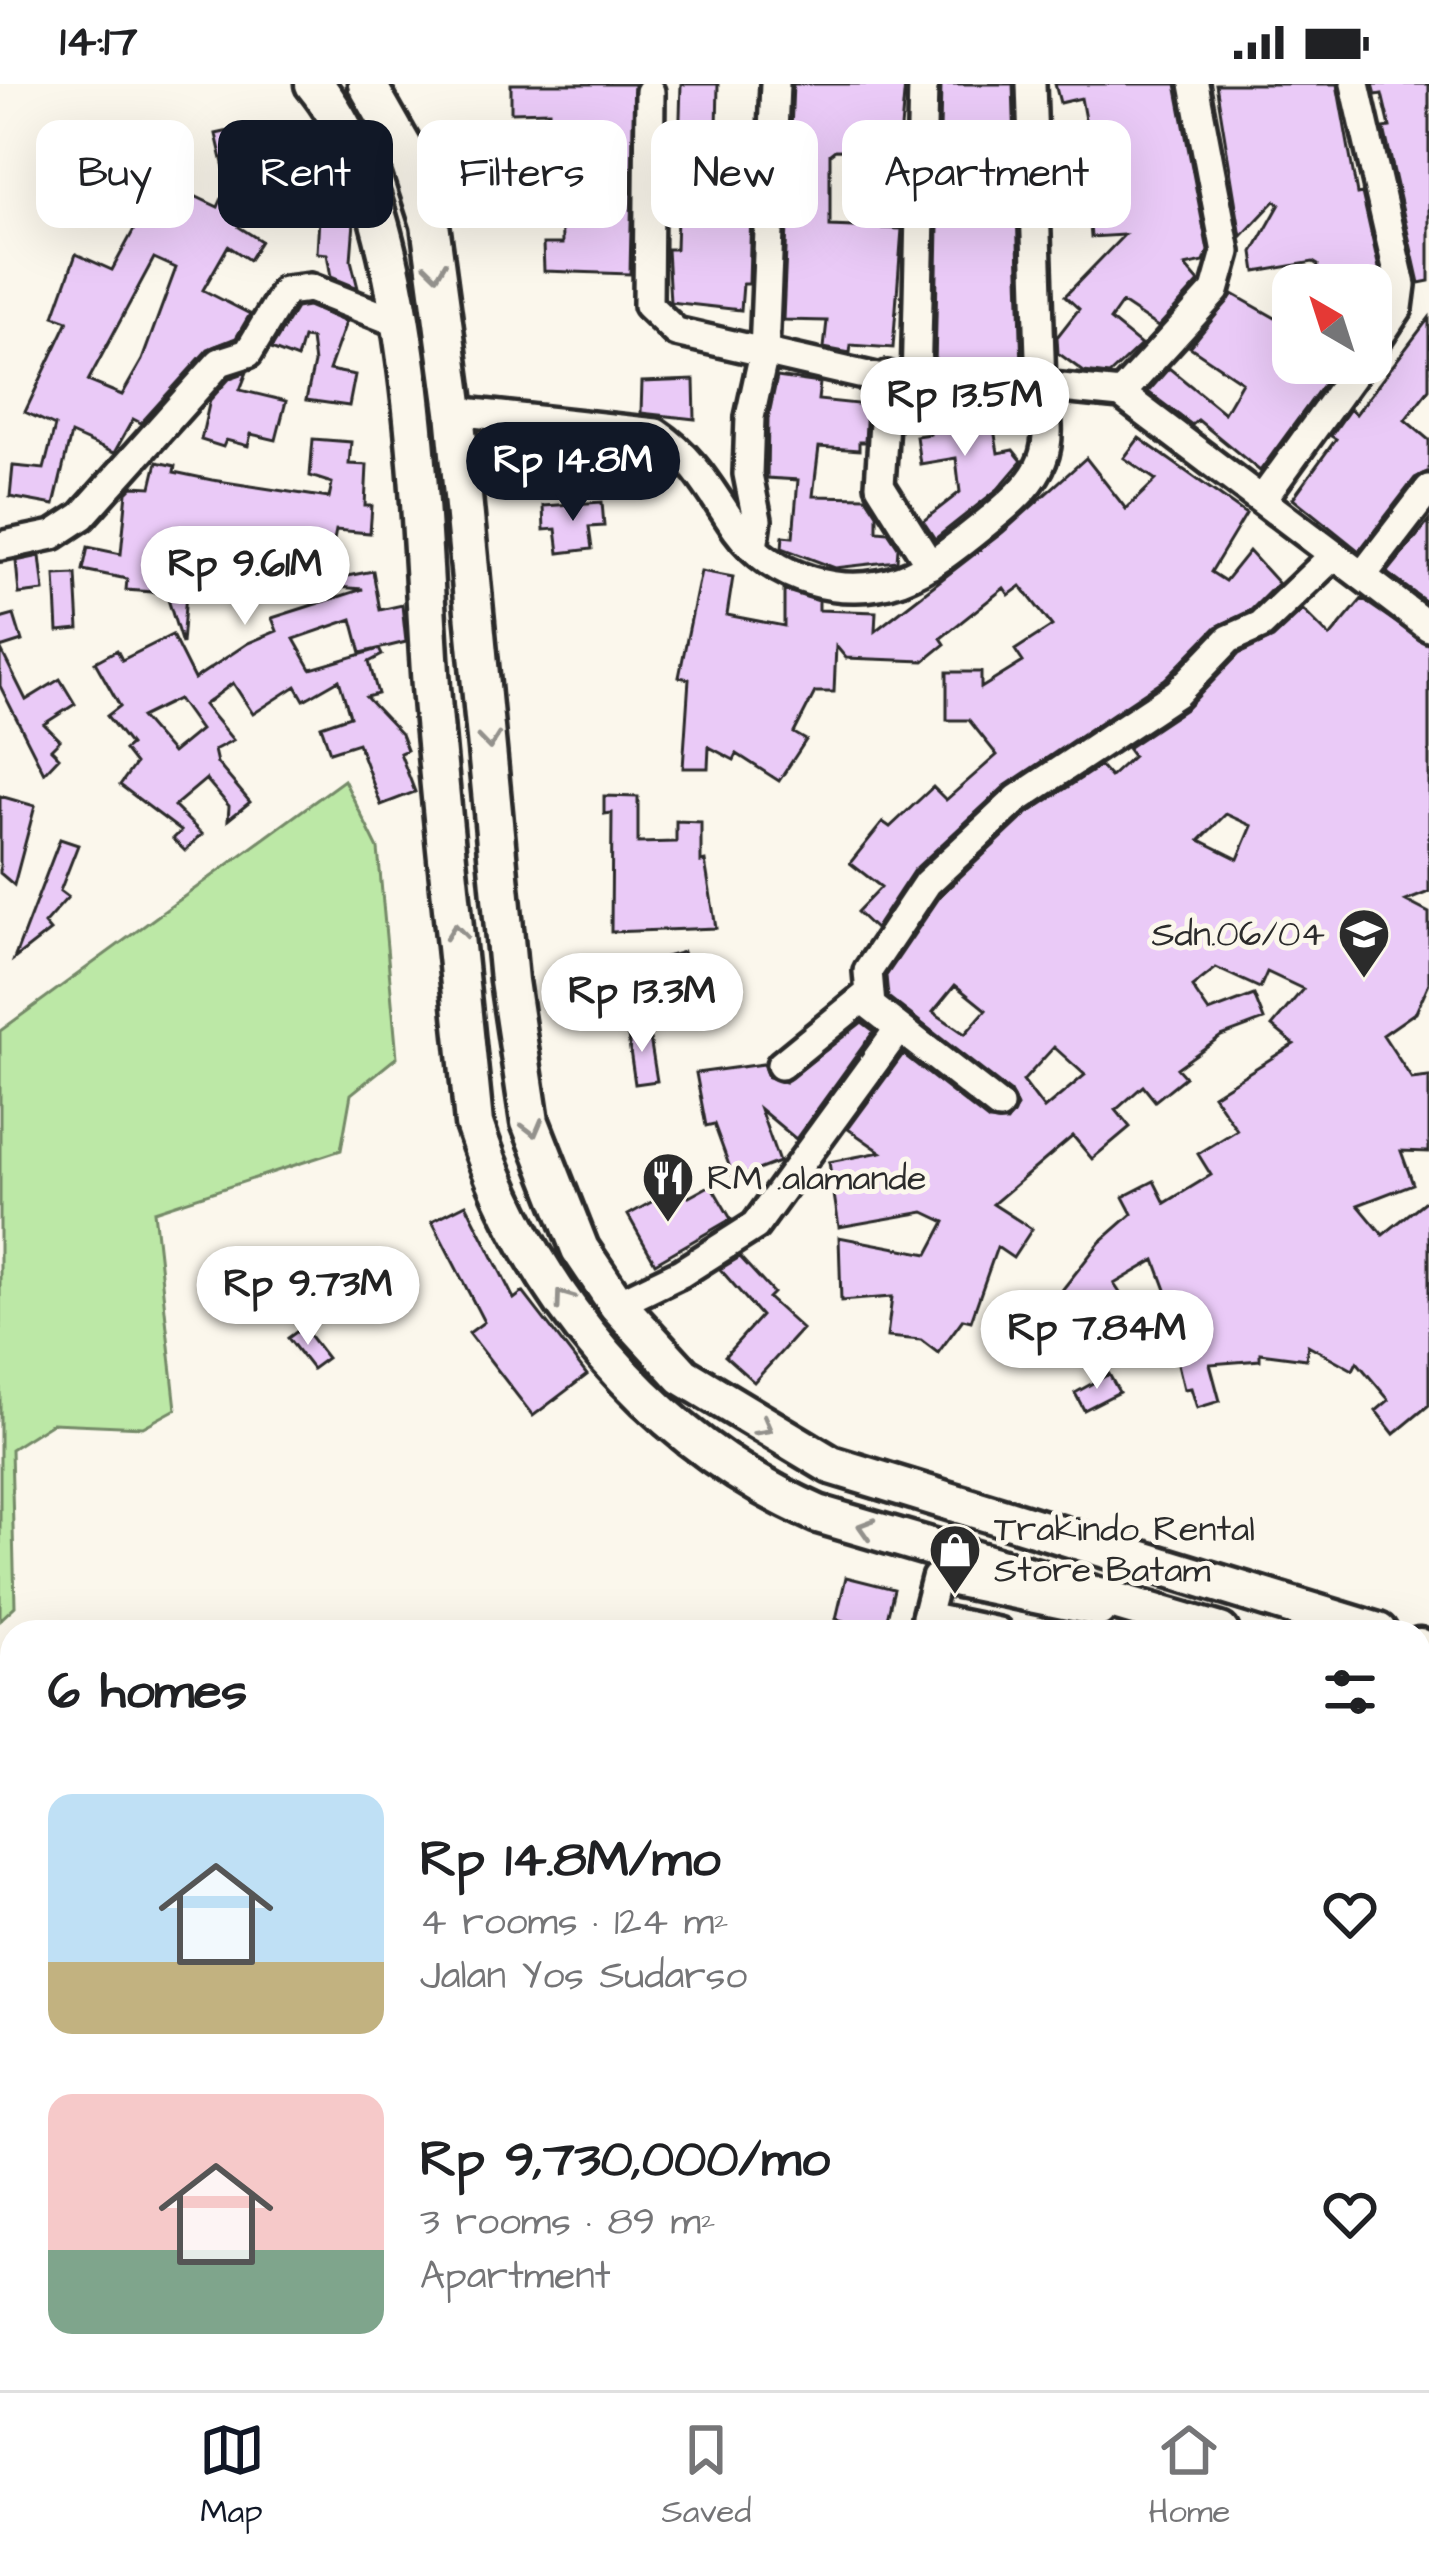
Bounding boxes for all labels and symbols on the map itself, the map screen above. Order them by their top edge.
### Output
one-way arrow [422,261,448,280]
north arrow [1272,264,1392,384]
pin: Rp 13.5M [841,357,1089,459]
pin: Rp 14.8M [449,422,697,524]
pin: Rp 9.61M [121,526,369,628]
one-way arrow [476,732,501,751]
school or university icon: Sdn.06/04 [1336,906,1392,980]
place label: Sdn.06/04 [1151,909,1325,960]
one-way arrow [443,922,469,942]
pin: Rp 13.3M [518,953,766,1055]
one-way arrow [519,1117,544,1138]
restaurant icon: RM .alamande [640,1150,696,1224]
place label: RM .alamande [707,1153,926,1204]
pin: Rp 9.73M [184,1246,432,1348]
one-way arrow [555,1289,577,1311]
pin: Rp 7.84M [973,1290,1221,1392]
one-way arrow [752,1413,773,1436]
place label: Trakindo Rental Store Batam [994,1504,1255,1596]
one-way arrow [856,1517,877,1542]
shop icon: Trakindo Rental Store Batam [927,1522,983,1596]

